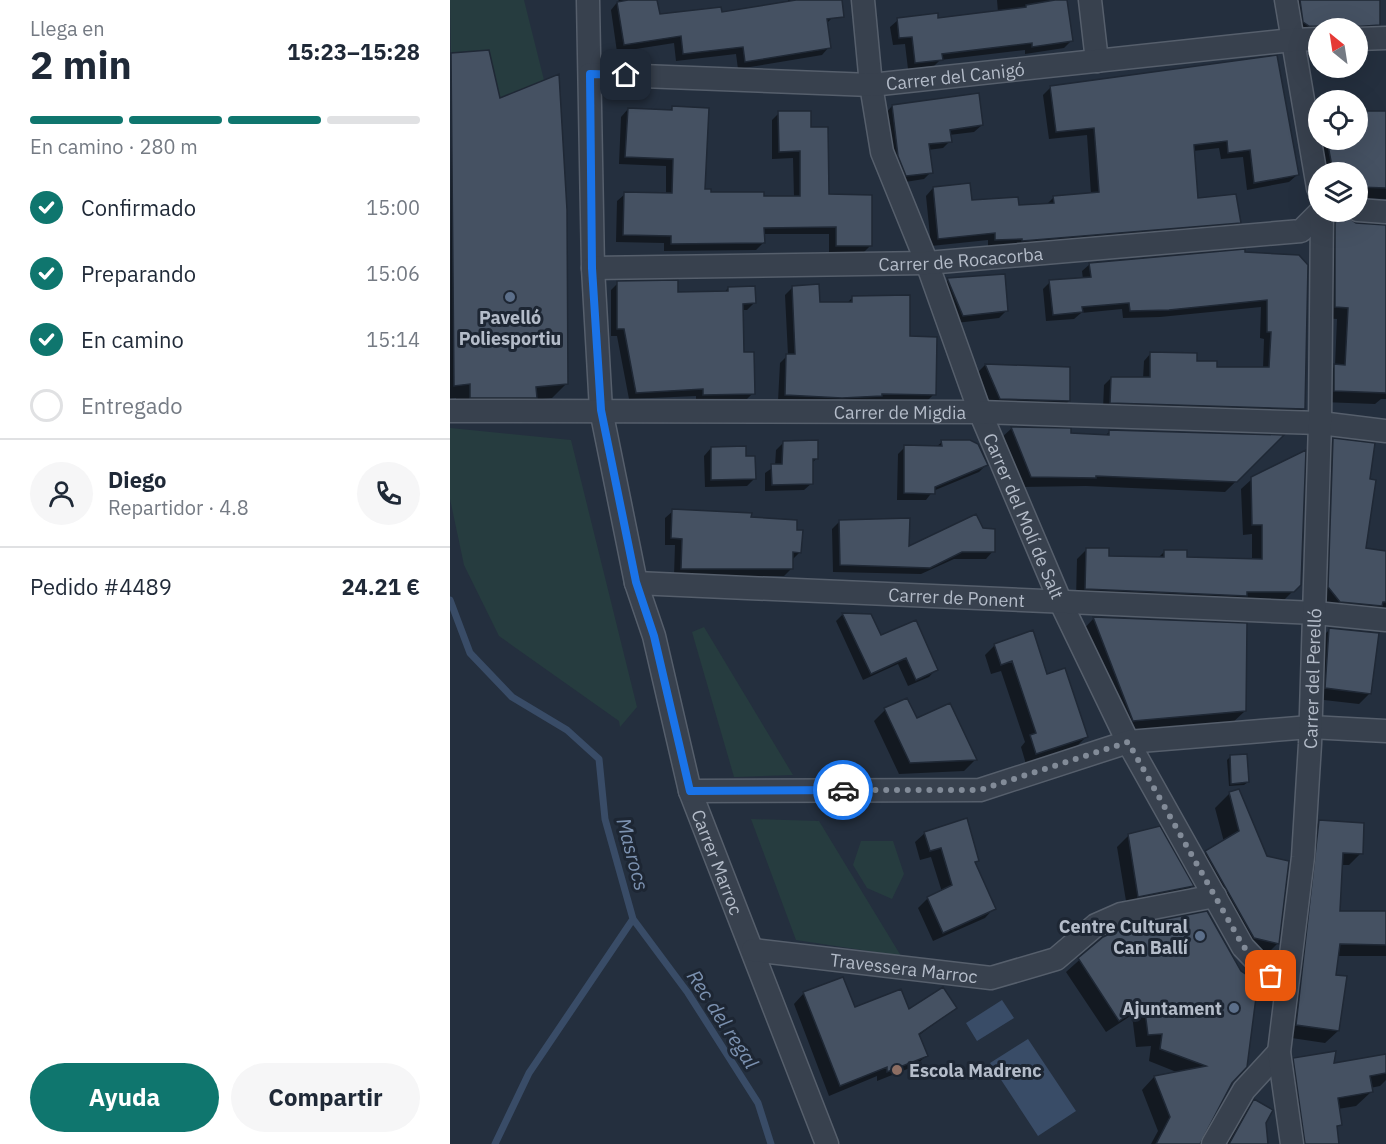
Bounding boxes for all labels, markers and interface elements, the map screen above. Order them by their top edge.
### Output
text: Llega en [30,15,105,42]
north arrow [1308,18,1368,78]
map controls [1308,18,1368,222]
text: 15:23–15:28 [287,37,420,66]
text: 2 min [30,39,132,90]
pin [600,49,651,100]
street label: Carrer del Canigó [885,57,1026,95]
icon: home [609,58,642,91]
button: locate [1308,90,1368,150]
text: En camino · 280 m [30,133,198,160]
button: layers [1308,162,1368,222]
icon: check [30,191,63,224]
text: Confirmado [81,193,196,222]
text: 15:00 [366,194,420,221]
street label: Carrer de Rocacorba [878,242,1044,275]
icon: check [30,257,63,290]
text: Preparando [81,259,196,288]
text: 15:06 [366,260,420,287]
marker: Pavelló Poliesportiu [503,290,517,304]
place label: Pavelló Poliesportiu [459,306,561,350]
icon: check [30,323,63,356]
text: En camino [81,325,184,354]
text: 15:14 [366,326,420,353]
text: Entregado [81,391,182,420]
street label: Carrer de Migdia [834,400,967,423]
street label: Carrer del Molí de Salt [979,429,1069,602]
button: person [30,462,93,525]
button: phone [357,462,420,525]
text: Diego [108,465,166,494]
text: Repartidor · 4.8 [108,494,249,521]
text: Pedido #4489 [30,572,172,601]
text: 24.21 € [341,572,420,601]
street label: Carrer de Ponent [888,583,1025,612]
street label: Carrer del Perelló [1298,608,1326,749]
courier [813,760,873,820]
icon: car [827,774,860,807]
street label: Carrer Marroc [687,806,748,918]
water label: Masrocs [610,815,656,893]
place label: Centre Cultural Can Ballí [1059,915,1189,959]
marker: Centre Cultural Can Ballí [1193,929,1207,943]
street label: Travessera Marroc [829,948,979,988]
pin [1245,950,1296,1001]
icon: bag [1254,959,1287,992]
water label: Rec del regal [681,964,765,1074]
place label: Ajuntament [1122,997,1222,1020]
marker: Ajuntament [1227,1001,1241,1015]
place label: Escola Madrenc [909,1059,1042,1082]
button: Ayuda [30,1063,219,1132]
button: Compartir [231,1063,420,1132]
marker: Escola Madrenc [890,1063,904,1077]

